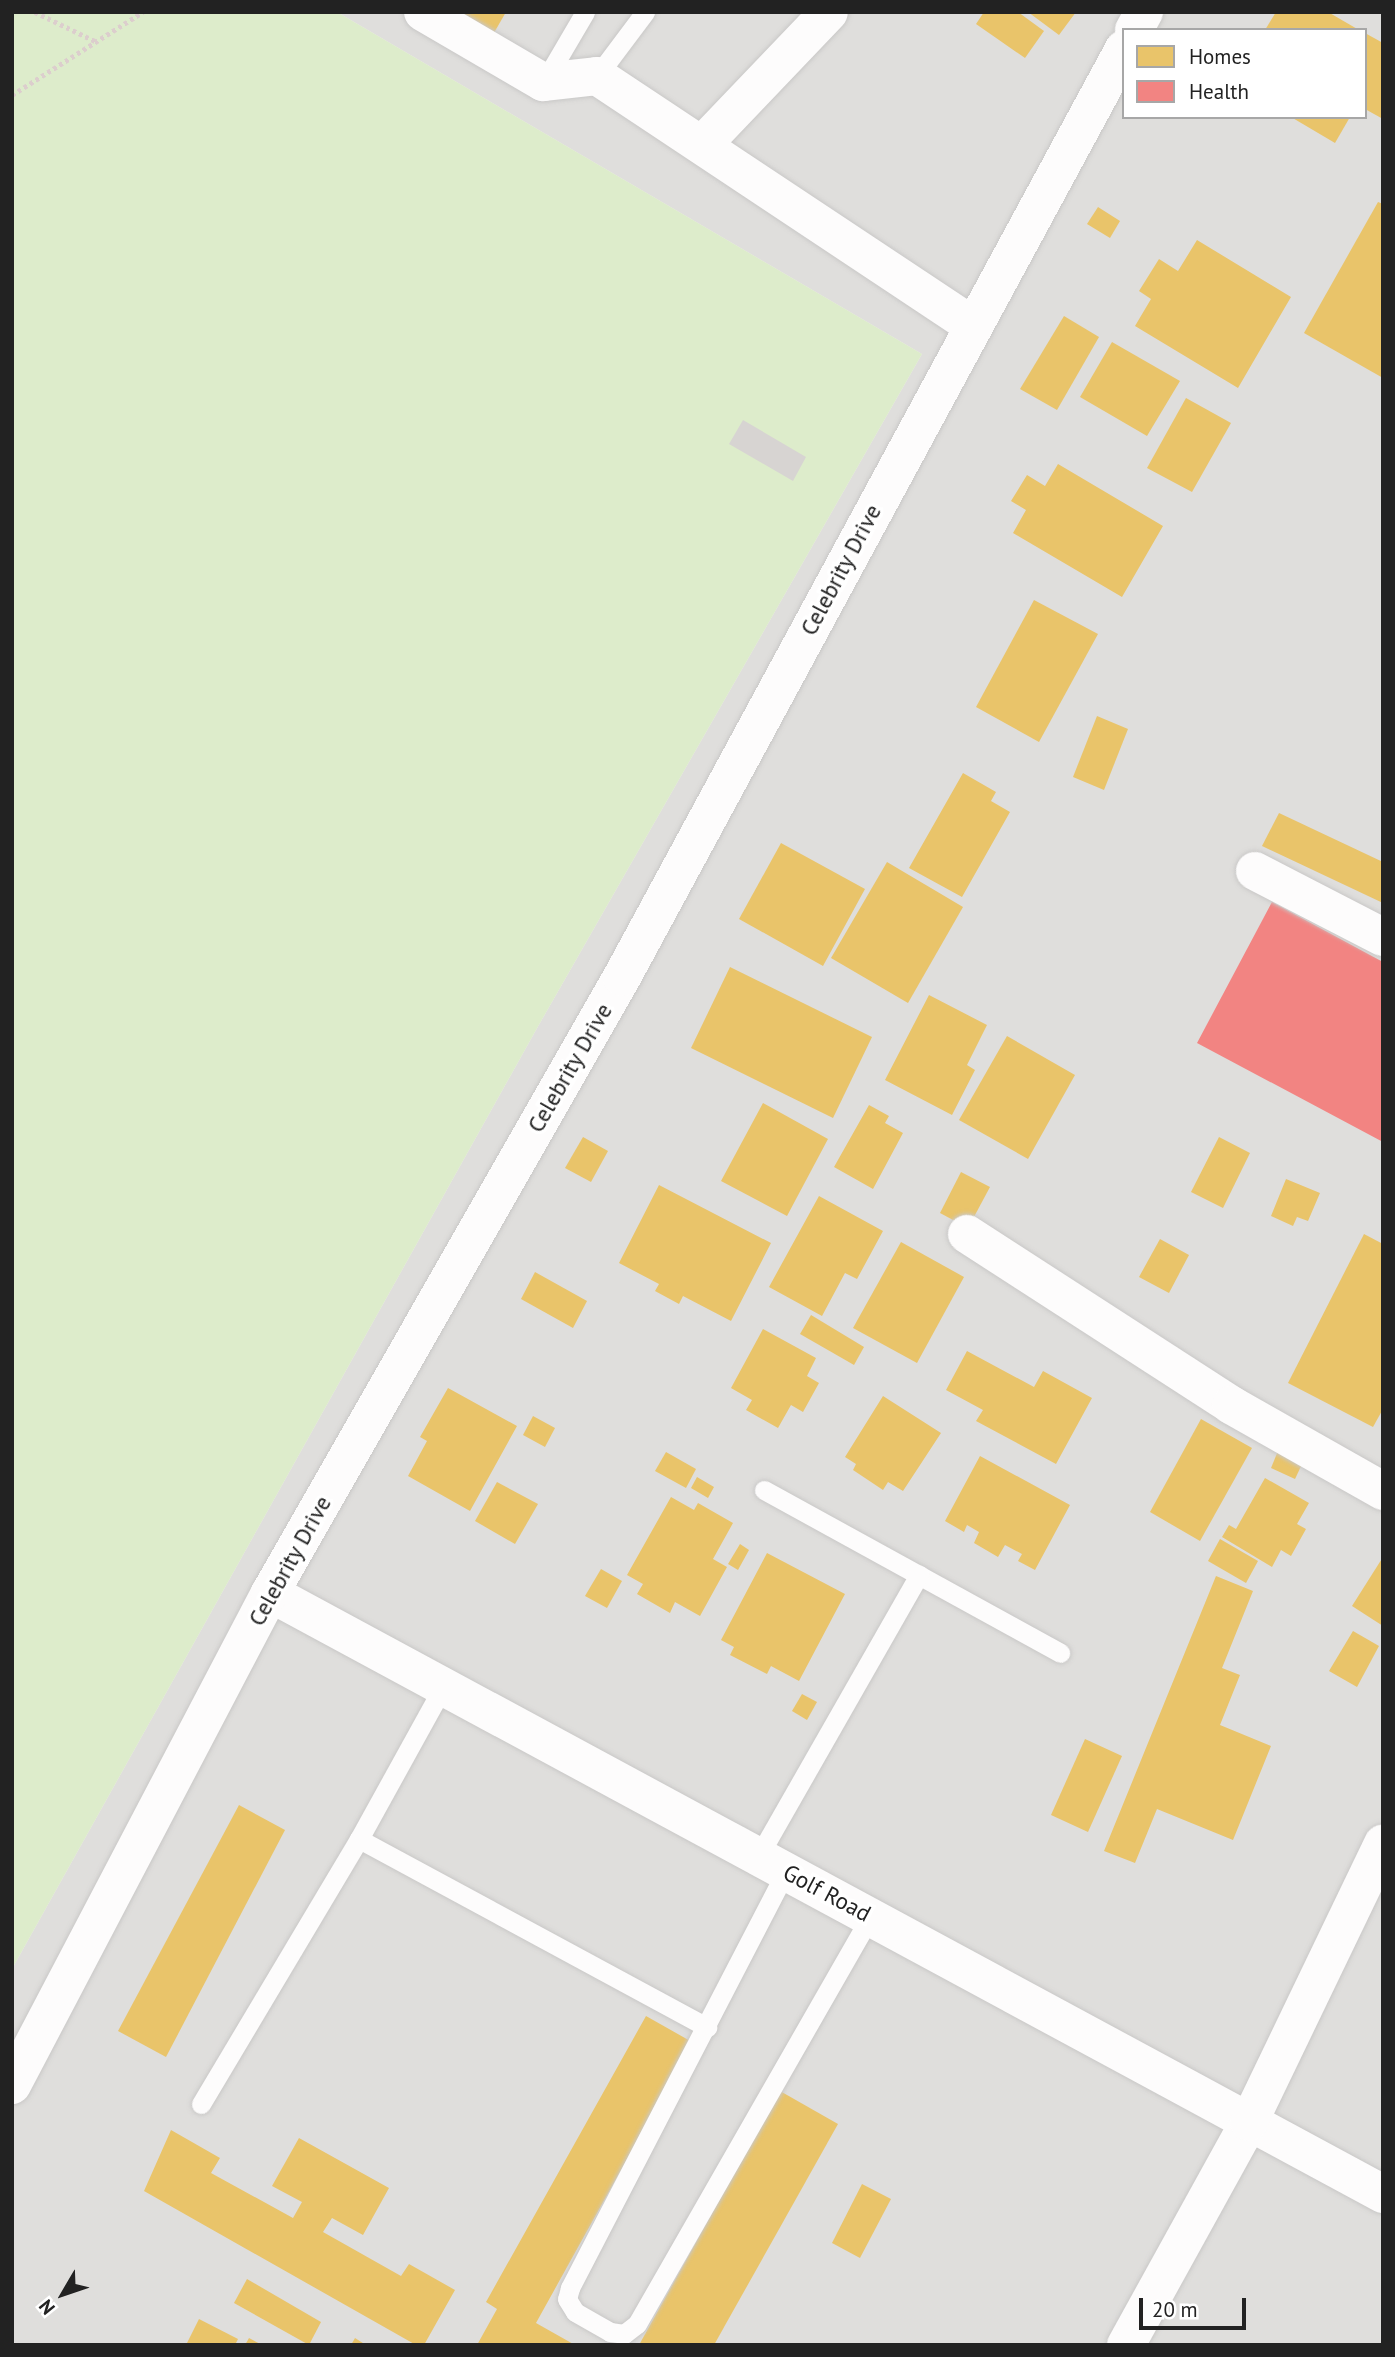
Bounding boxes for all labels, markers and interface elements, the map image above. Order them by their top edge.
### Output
legend [1122,28,1367,119]
text: Homes [1189,43,1251,70]
text: Health [1189,78,1249,105]
street label: Celebrity Drive [795,500,887,640]
street label: Celebrity Drive [522,998,618,1138]
street label: Celebrity Drive [243,1491,337,1631]
street label: Golf Road [778,1858,876,1928]
north arrow [28,2259,98,2329]
scale bar [1143,2284,1250,2328]
text: N [33,2295,60,2320]
text: 20 m [1152,2296,1198,2323]

